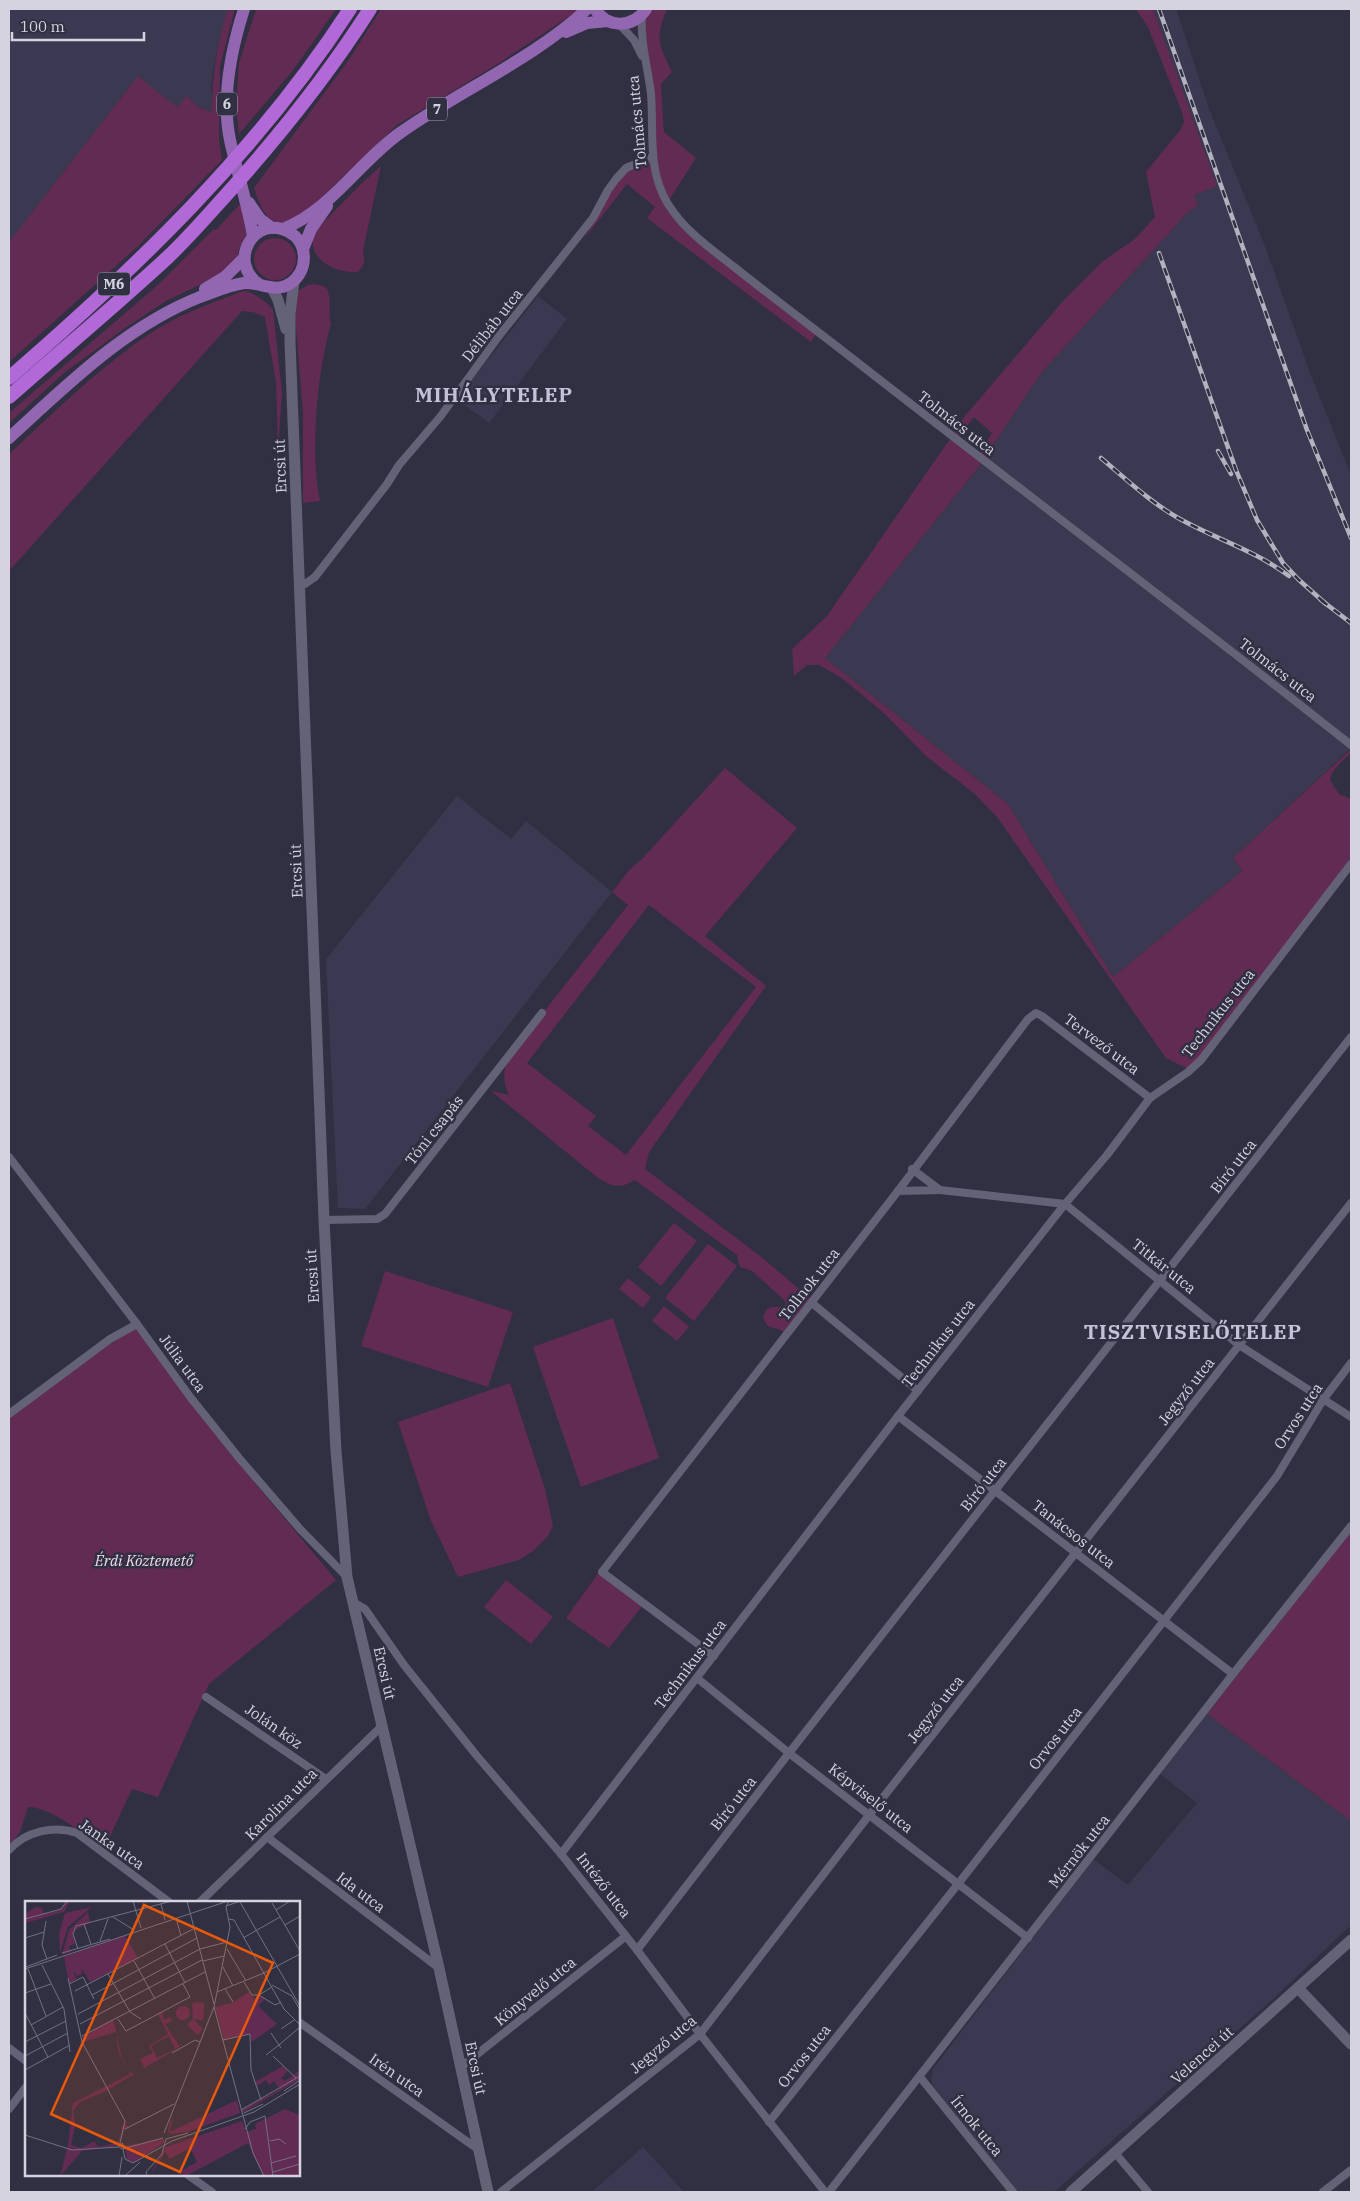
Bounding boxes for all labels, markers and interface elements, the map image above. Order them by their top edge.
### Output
scale bar [12,10,145,42]
text: 100 m [20,17,65,36]
street label: Tolmács utca [623,75,651,169]
road number: 6 [217,92,237,116]
road number: 7 [427,98,447,120]
road number: M6 [98,272,130,296]
street label: Délibáb utca [457,285,527,365]
district label: MIHÁLYTELEP [415,381,573,408]
street label: Tolmács utca [914,387,1000,459]
street label: Ercsi út [270,439,290,493]
street label: Tolmács utca [1235,634,1321,706]
street label: Ercsi út [286,844,306,898]
street label: Technikus utca [1177,965,1259,1061]
street label: Tervező utca [1060,1009,1144,1079]
street label: Tóni csapás [401,1091,467,1169]
street label: Bíró utca [1206,1135,1260,1197]
street label: Titkár utca [1128,1234,1200,1298]
street label: Tollnok utca [775,1244,843,1324]
street label: Ercsi út [301,1248,323,1304]
street label: Technikus utca [897,1295,979,1391]
district label: TISZTVISELŐTELEP [1084,1318,1302,1345]
street label: Júlia utca [155,1330,211,1396]
street label: Jegyző utca [1154,1353,1218,1429]
street label: Orvos utca [1269,1379,1327,1453]
street label: Bíró utca [956,1453,1010,1515]
street label: Tanácsos utca [1029,1496,1119,1572]
park label: Érdi Köztemető [94,1551,195,1570]
street label: Technikus utca [650,1615,730,1713]
street label: Ercsi út [370,1645,400,1701]
street label: Jegyző utca [903,1671,967,1747]
street label: Jolán köz [242,1699,306,1753]
street label: Orvos utca [1024,1702,1086,1774]
street label: Képviselő utca [825,1759,917,1837]
street label: Karolina utca [241,1764,321,1844]
street label: Bíró utca [706,1772,760,1834]
street label: Mérnök utca [1044,1810,1114,1892]
street label: Janka utca [76,1815,148,1873]
street label: Intéző utca [573,1848,635,1922]
street label: Ida utca [333,1867,389,1917]
inset map [25,1901,300,2176]
street label: Könyvelő utca [490,1952,580,2030]
street label: Jegyző utca [626,2011,700,2077]
street label: Orvos utca [773,2020,835,2092]
street label: Velencei út [1167,2022,1237,2088]
street label: Ercsi út [461,2040,491,2096]
street label: Irén utca [366,2049,428,2101]
street label: Írnok utca [947,2092,1007,2160]

